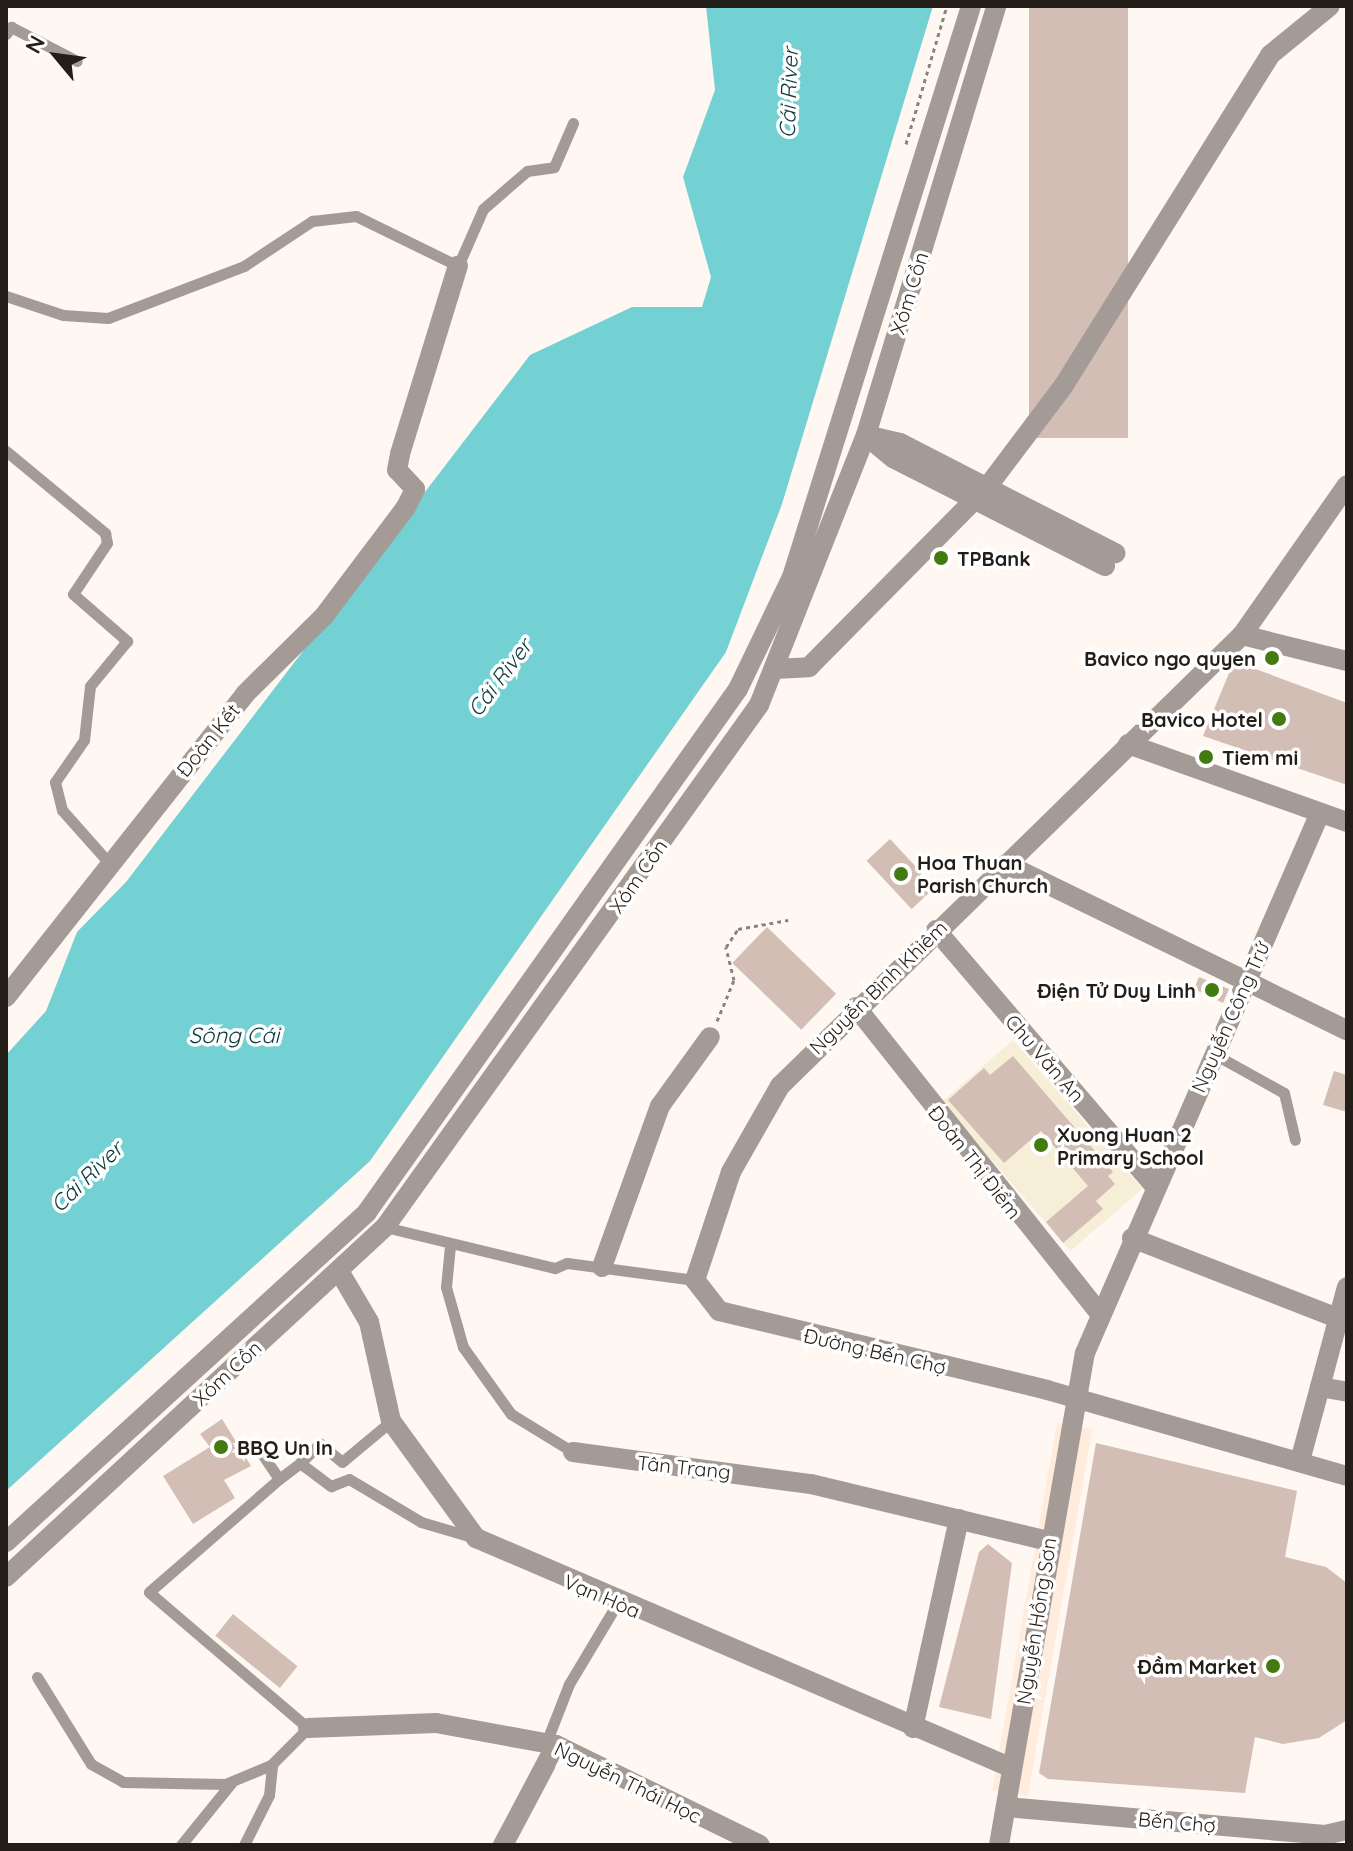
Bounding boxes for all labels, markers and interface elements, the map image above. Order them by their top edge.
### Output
north arrow [16,16,96,96]
text: N [19,31,51,58]
water label: Cái River [774,47,804,139]
street label: Xóm Cồn [885,249,933,337]
place label: TPBank [957,546,1031,570]
marker: TPBank [932,549,950,567]
water label: Cái River [462,634,538,722]
place label: Bavico ngo quyen [1084,646,1256,670]
marker: Bavico ngo quyen [1263,649,1281,667]
street label: Đoàn Kết [171,699,245,781]
place label: Bavico Hotel [1141,707,1263,731]
marker: Bavico Hotel [1270,710,1288,728]
place label: Tiem mi [1222,745,1298,769]
marker: Tiem mi [1197,748,1215,766]
street label: Xóm Cồn [604,834,672,918]
place label: Hoa Thuan Parish Church [917,850,1048,897]
marker: Hoa Thuan Parish Church [892,865,910,883]
street label: Nguyễn Bình Khiêm [804,915,952,1059]
street label: Nguyễn Công Trứ [1186,938,1274,1096]
place label: Điện Tử Duy Linh [1037,978,1196,1002]
marker: Điện Tử Duy Linh [1203,981,1221,999]
street label: Chu Văn An [1001,1009,1089,1107]
water label: Sông Cái [189,1023,279,1049]
street label: Đoàn Thị Điểm [923,1101,1027,1223]
place label: Xuong Huan 2 Primary School [1057,1122,1204,1169]
water label: Cái River [45,1136,129,1218]
marker: Xuong Huan 2 Primary School [1032,1136,1050,1154]
street label: Đường Bến Chợ [802,1323,948,1379]
street label: Xóm Cồn [188,1335,266,1411]
place label: BBQ Un In [237,1435,333,1459]
marker: BBQ Un In [212,1438,230,1456]
street label: Tân Trang [636,1450,732,1484]
street label: Nguyễn Hồng Sơn [1011,1536,1061,1706]
street label: Vạn Hòa [560,1569,644,1623]
place label: Đầm Market [1138,1654,1257,1678]
marker: Đầm Market [1264,1657,1282,1675]
street label: Nguyễn Thái Học [551,1736,705,1828]
street label: Bến Chợ [1137,1807,1217,1837]

